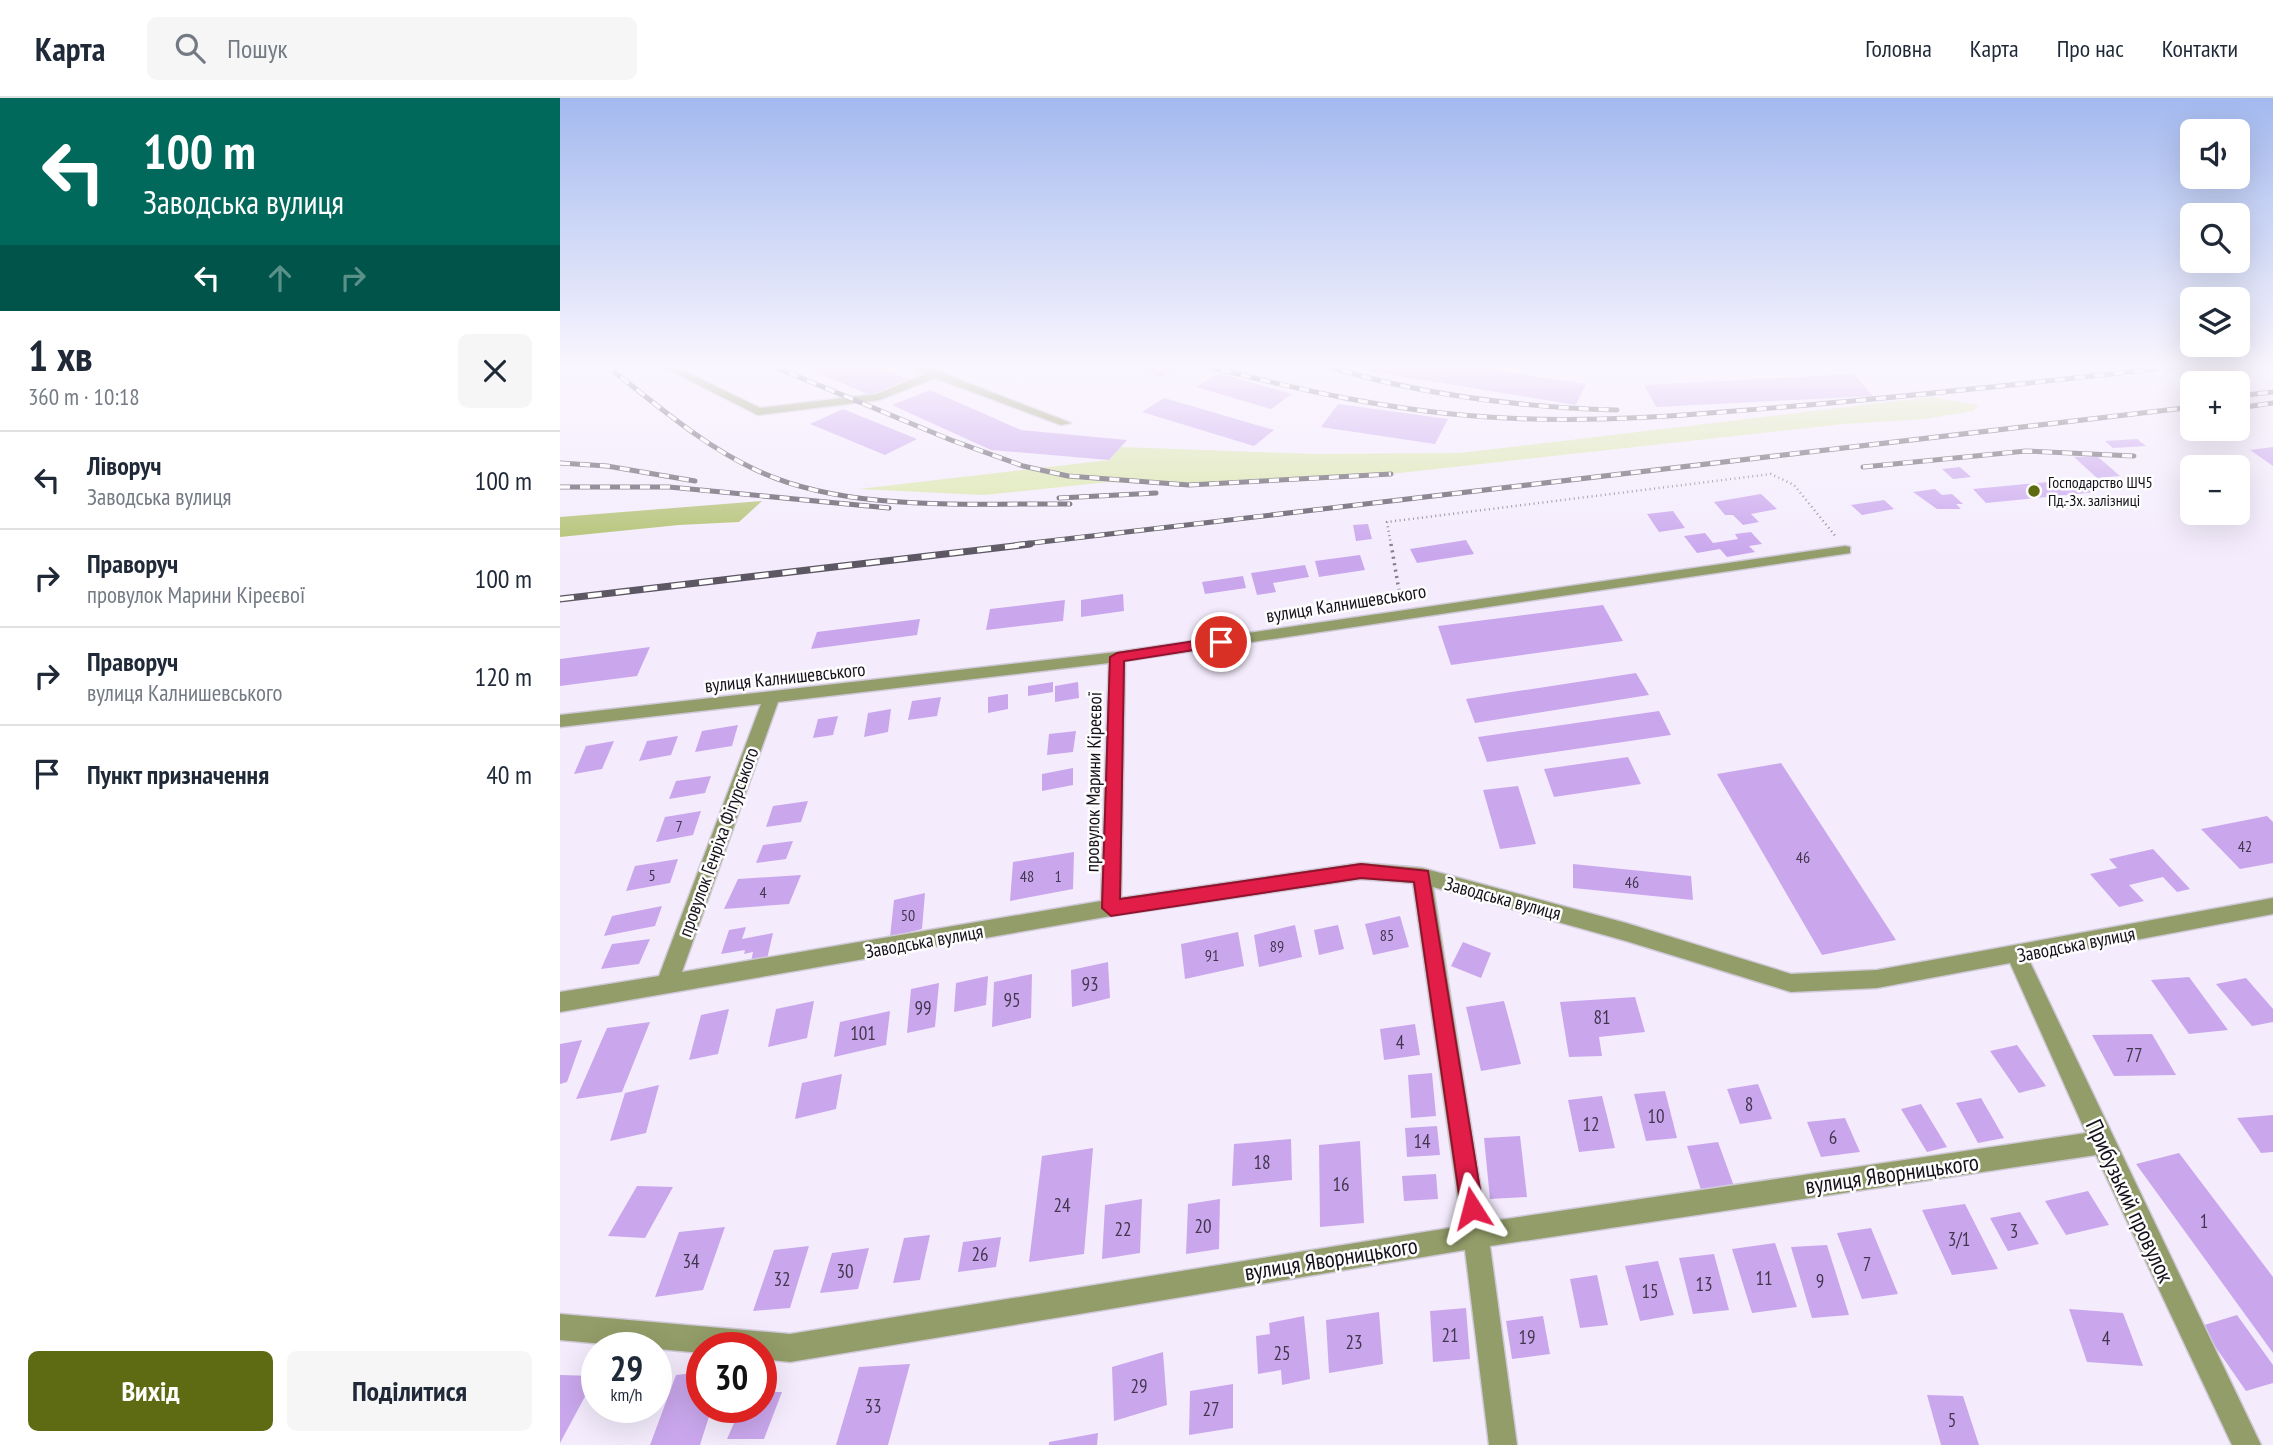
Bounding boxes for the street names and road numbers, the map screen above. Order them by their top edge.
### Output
street label: вулиця Калнишевського [1264,579,1428,627]
street label: вулиця Калнишевського [703,657,867,697]
street label: провулок Марини Кіреєвої [1079,692,1107,872]
street label: провулок Генріха Фігурського [673,744,763,940]
street label: Заводська вулиця [1442,871,1564,925]
street label: Заводська вулиця [863,919,985,963]
street label: Заводська вулиця [2015,921,2137,967]
street label: Прибузький провулок [2080,1114,2181,1287]
street label: вулиця Яворницького [1803,1147,1981,1200]
street label: вулиця Яворницького [1242,1230,1420,1287]

